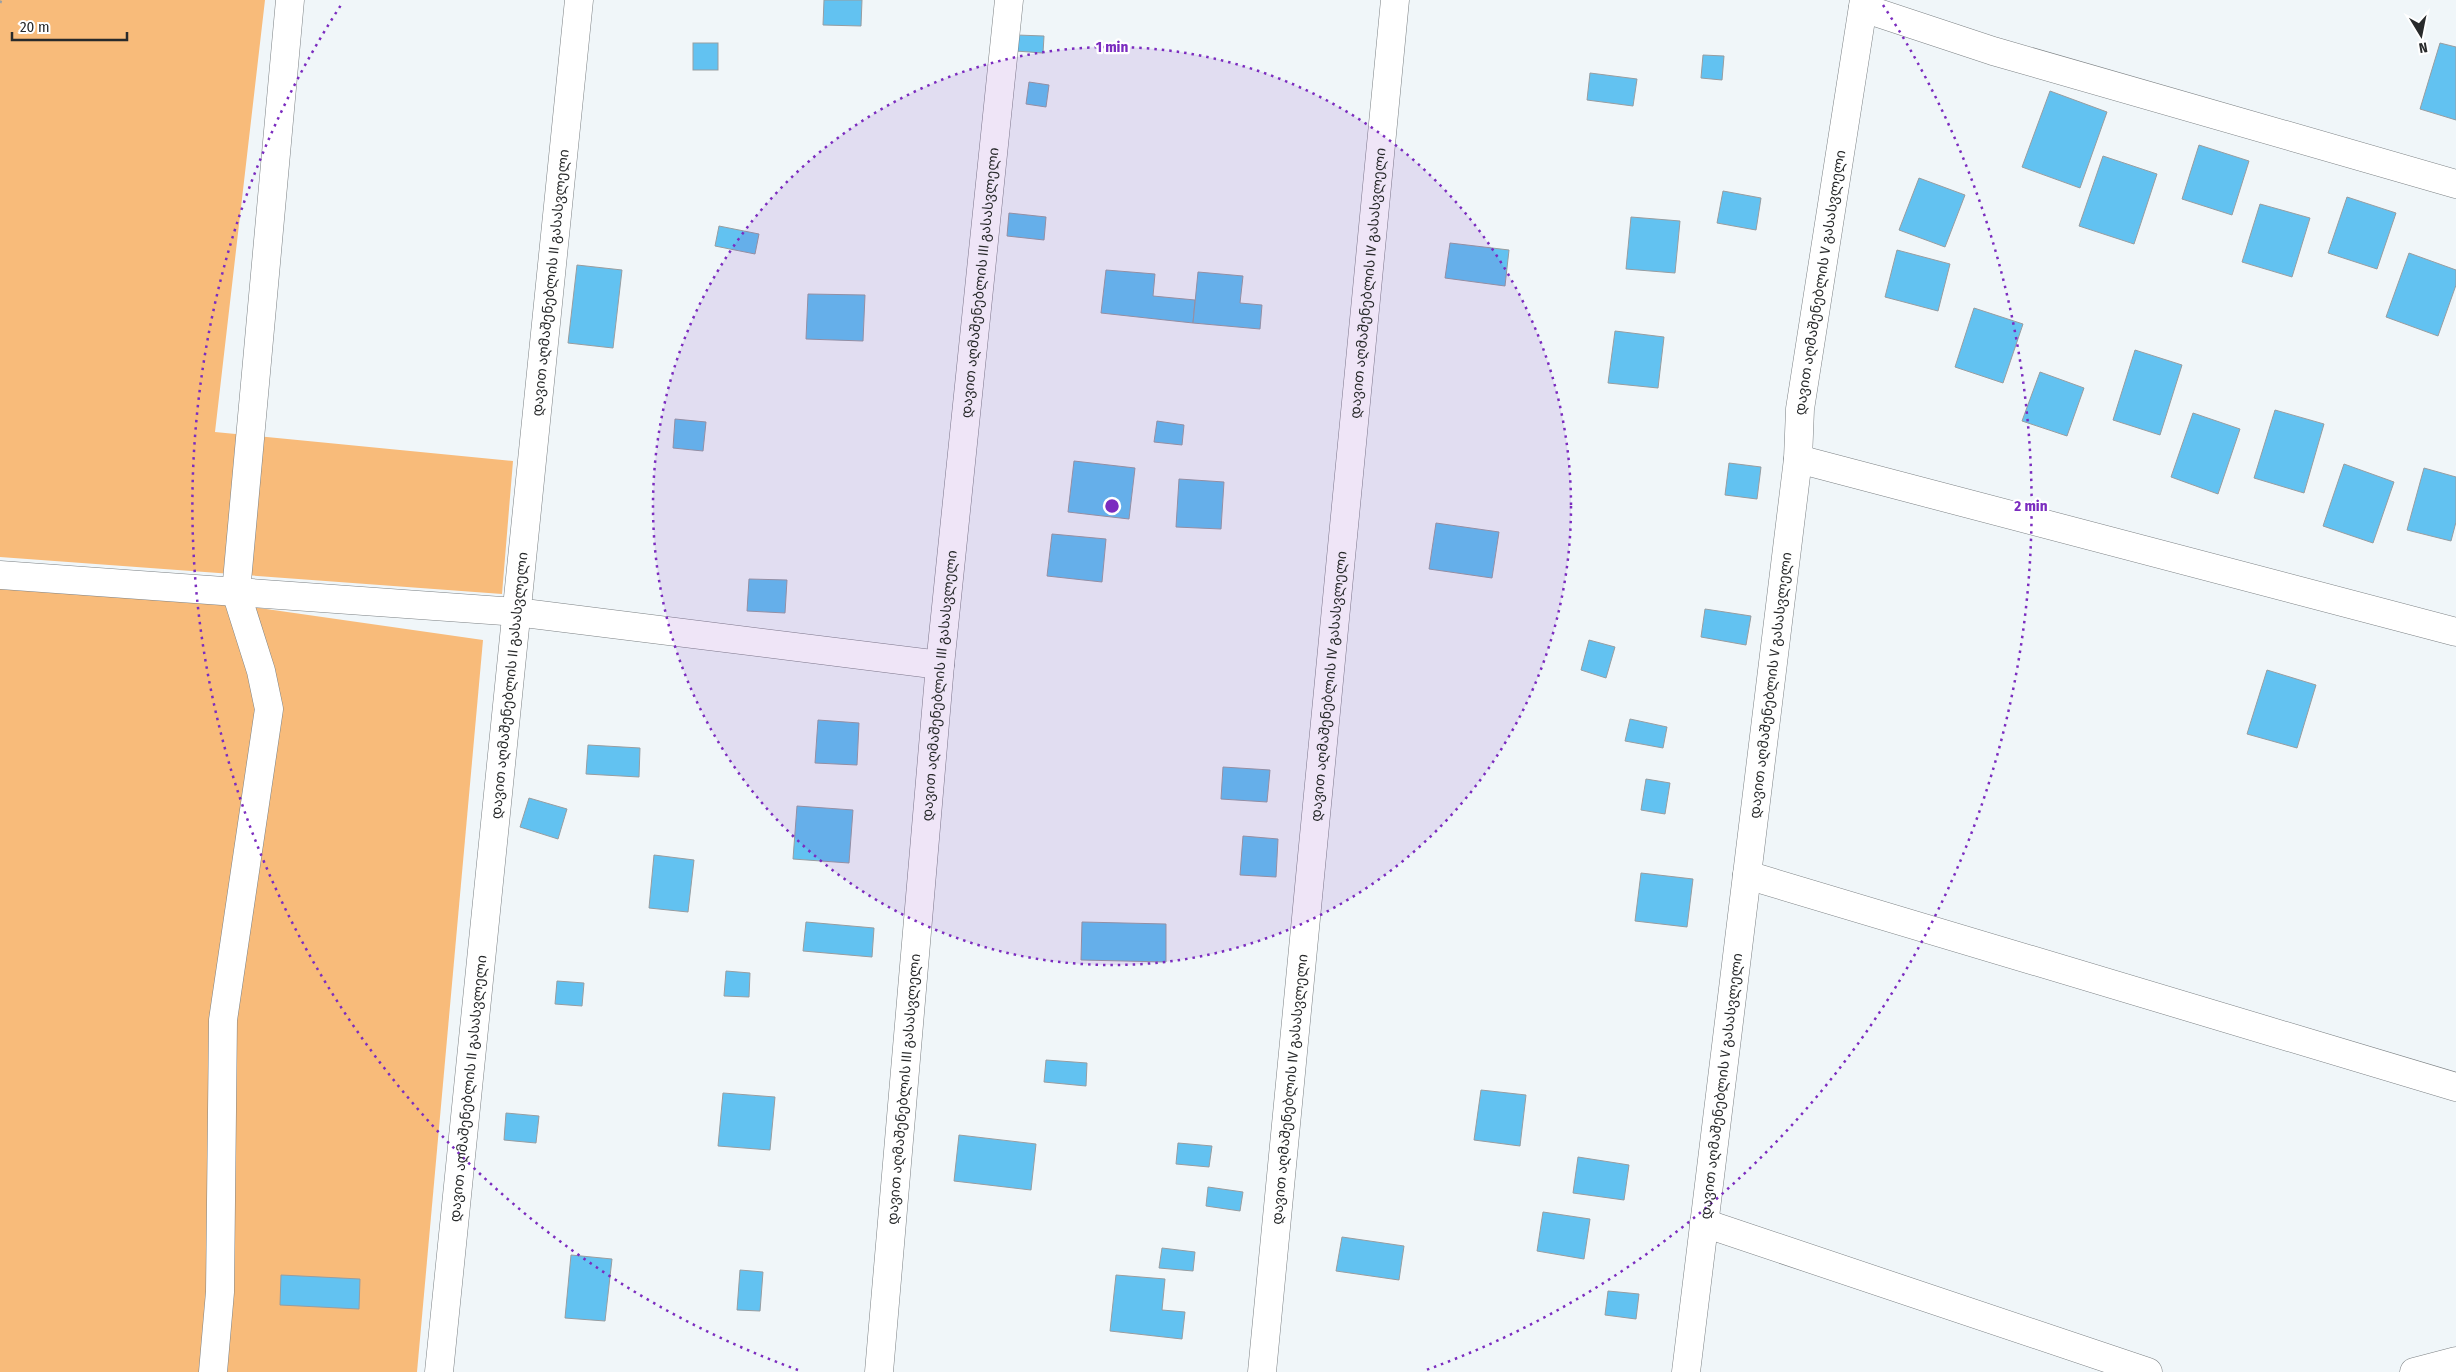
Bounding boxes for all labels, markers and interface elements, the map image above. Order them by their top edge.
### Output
scale bar [12,10,128,42]
north arrow [2396,10,2446,60]
text: 20 m [20,18,50,36]
text: 1 min [1096,38,1128,56]
text: N [2418,38,2429,56]
street label: დავით აღმაშენებლის III გასასვლელი [958,147,1003,419]
street label: დავით აღმაშენებლის IV გასასვლელი [1346,147,1390,419]
street label: დავით აღმაშენებლის II გასასვლელი [529,148,573,417]
street label: დავით აღმაშენებლის V გასასვლელი [1791,149,1849,416]
centre of rings [1103,497,1121,515]
text: 2 min [2013,497,2048,515]
street label: დავით აღმაშენებლის III გასასვლელი [919,549,961,822]
street label: დავით აღმაშენებლის IV გასასვლელი [1307,550,1351,822]
street label: დავით აღმაშენებლის II გასასვლელი [487,551,532,820]
street label: დავით აღმაშენებლის V გასასვლელი [1746,551,1796,819]
street label: დავით აღმაშენებლის V გასასვლელი [1697,952,1746,1220]
street label: დავით აღმაშენებლის III გასასვლელი [884,953,924,1225]
street label: დავით აღმაშენებლის IV გასასვლელი [1268,953,1311,1226]
street label: დავით აღმაშენებლის II გასასვლელი [446,954,491,1223]

